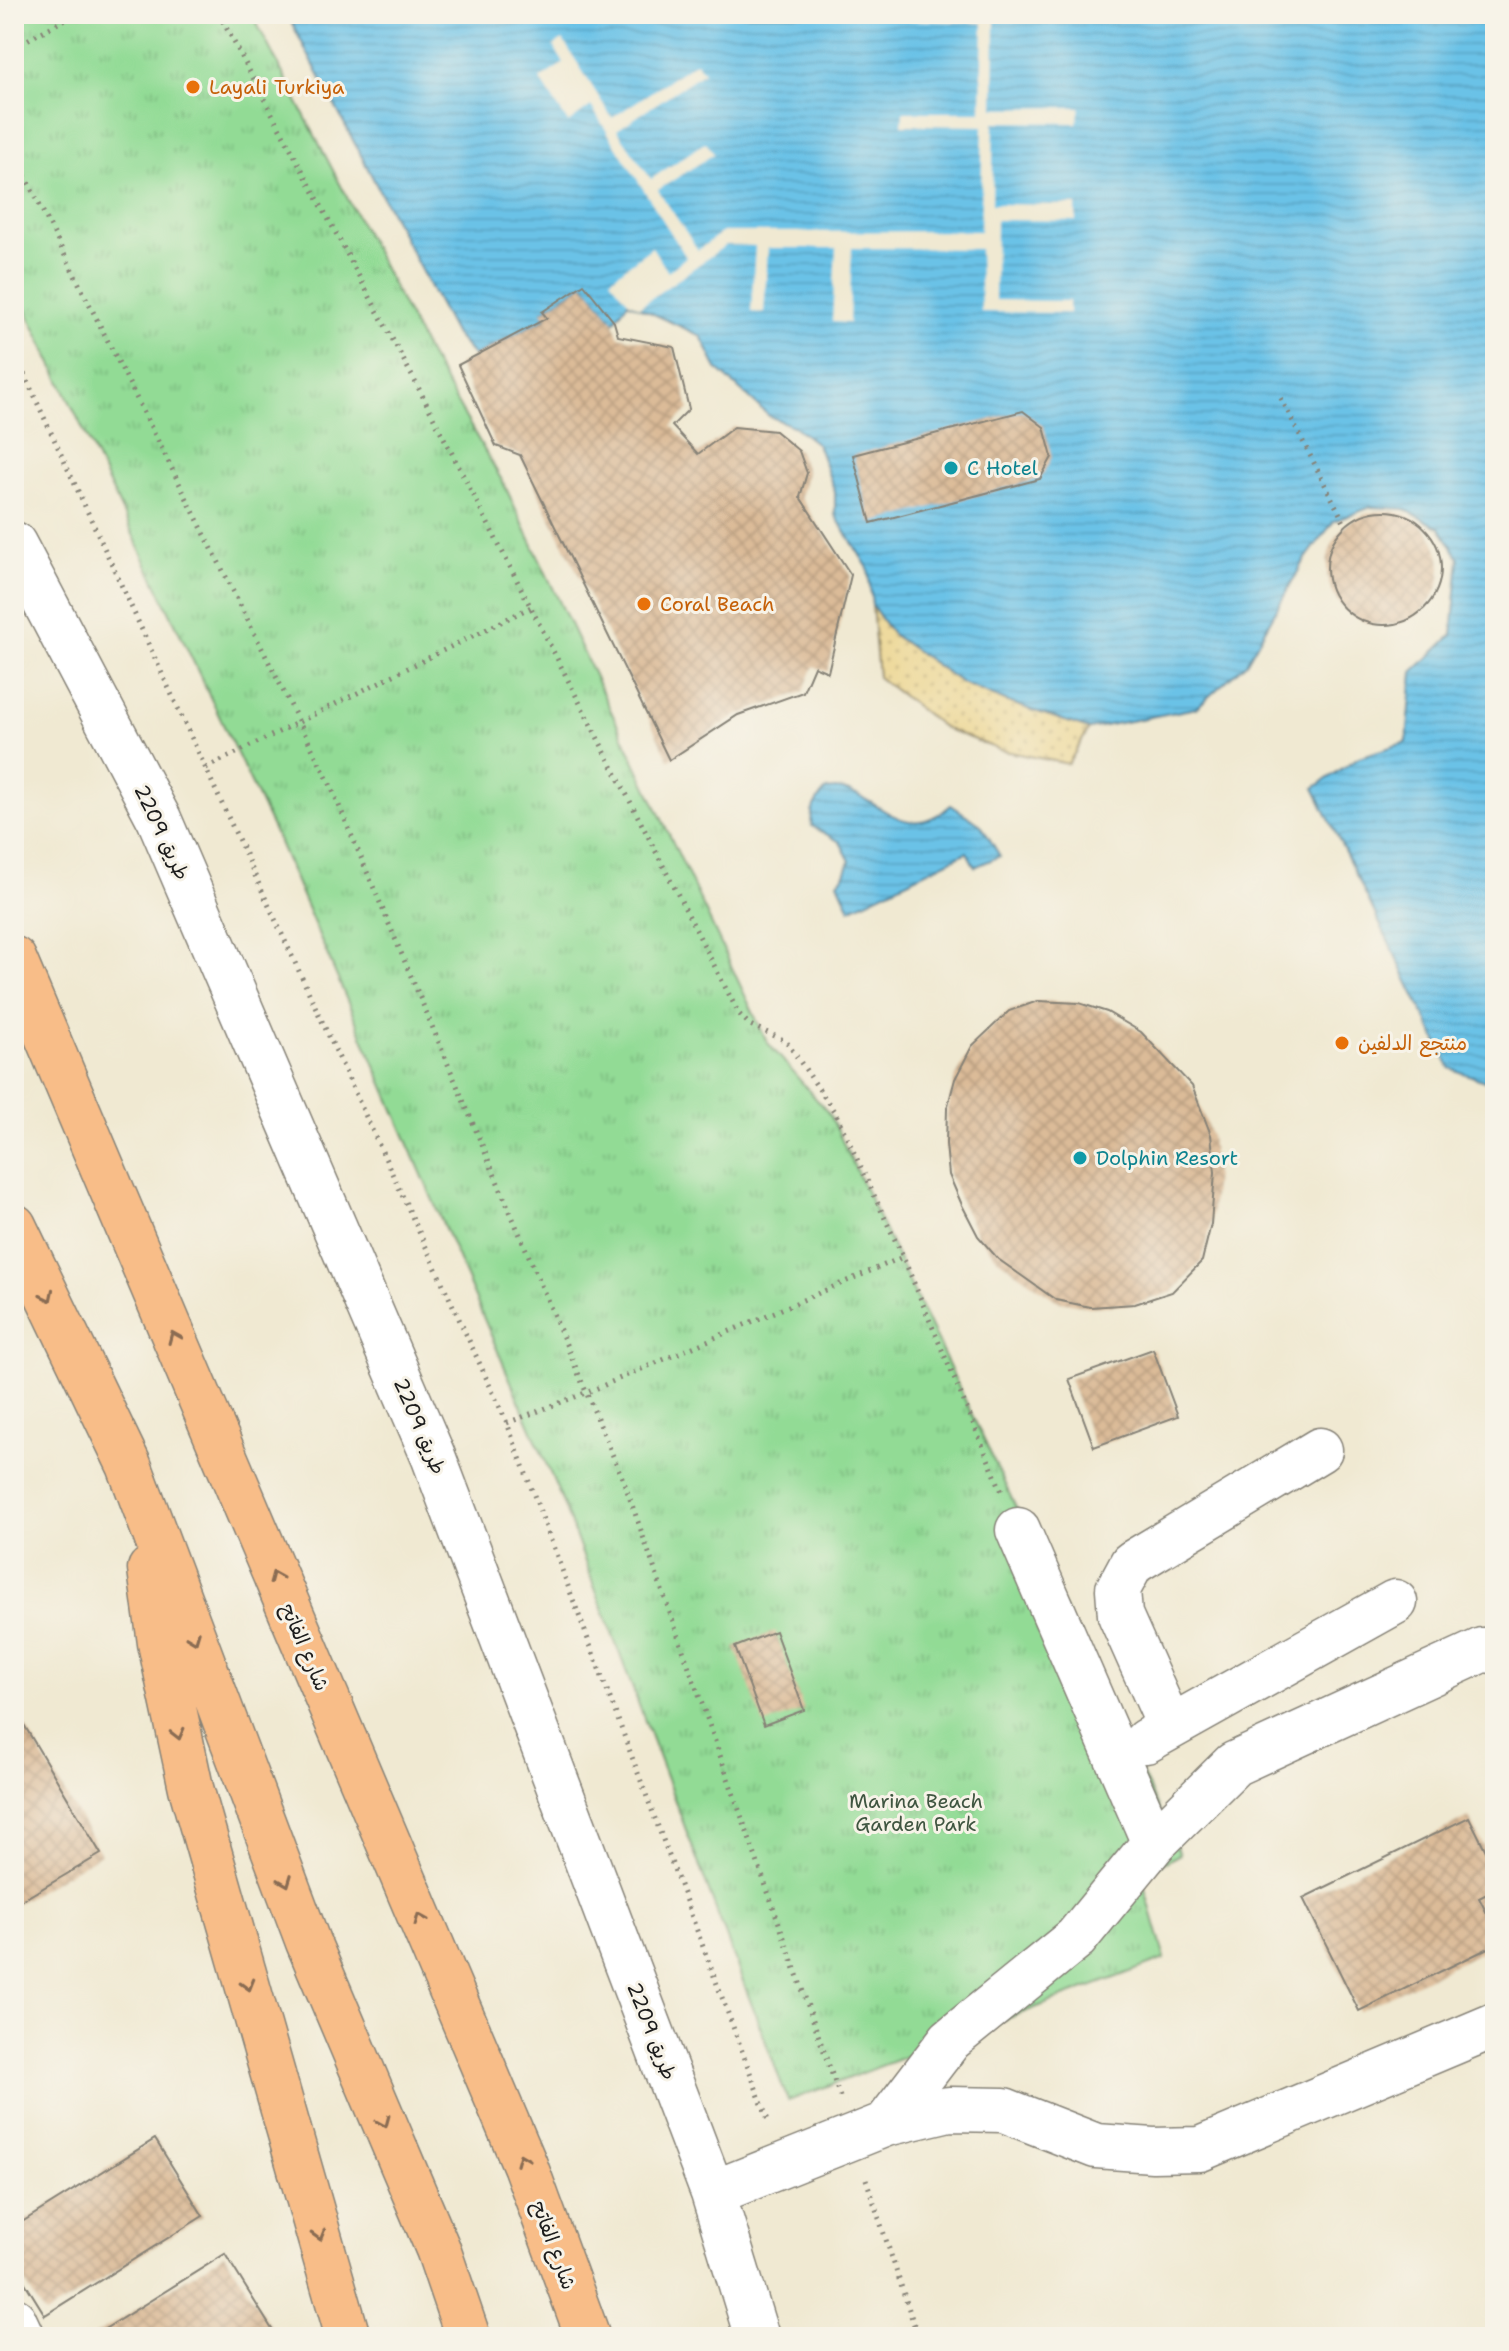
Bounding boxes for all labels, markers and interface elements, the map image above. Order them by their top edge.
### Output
place label: Layali Turkiya [209,74,345,100]
marker: Layali Turkiya [184,78,202,96]
place label: C Hotel [967,455,1038,481]
marker: C Hotel [942,459,960,477]
place label: Coral Beach [660,591,774,617]
marker: Coral Beach [635,595,653,613]
street label: طريق 2209 [129,780,195,884]
place label: منتجع الدلفين [1358,1030,1467,1058]
marker: منتجع الدلفين [1333,1034,1351,1052]
place label: Dolphin Resort [1096,1145,1238,1171]
marker: Dolphin Resort [1071,1149,1089,1167]
one-way arrow [38,1288,54,1303]
one-way arrow [168,1331,184,1346]
street label: طريق 2209 [388,1374,452,1478]
one-way arrow [269,1571,285,1585]
street label: شارع الفاتح [274,1599,335,1695]
one-way arrow [184,1630,201,1644]
one-way arrow [169,1727,186,1741]
park label: Marina Beach Garden Park [849,1788,983,1837]
one-way arrow [276,1873,293,1887]
one-way arrow [414,1913,430,1927]
one-way arrow [239,1978,255,1991]
street label: طريق 2209 [621,1978,683,2084]
one-way arrow [375,2114,391,2128]
one-way arrow [515,2153,531,2167]
street label: شارع الفاتح [525,2197,582,2293]
one-way arrow [310,2228,326,2241]

